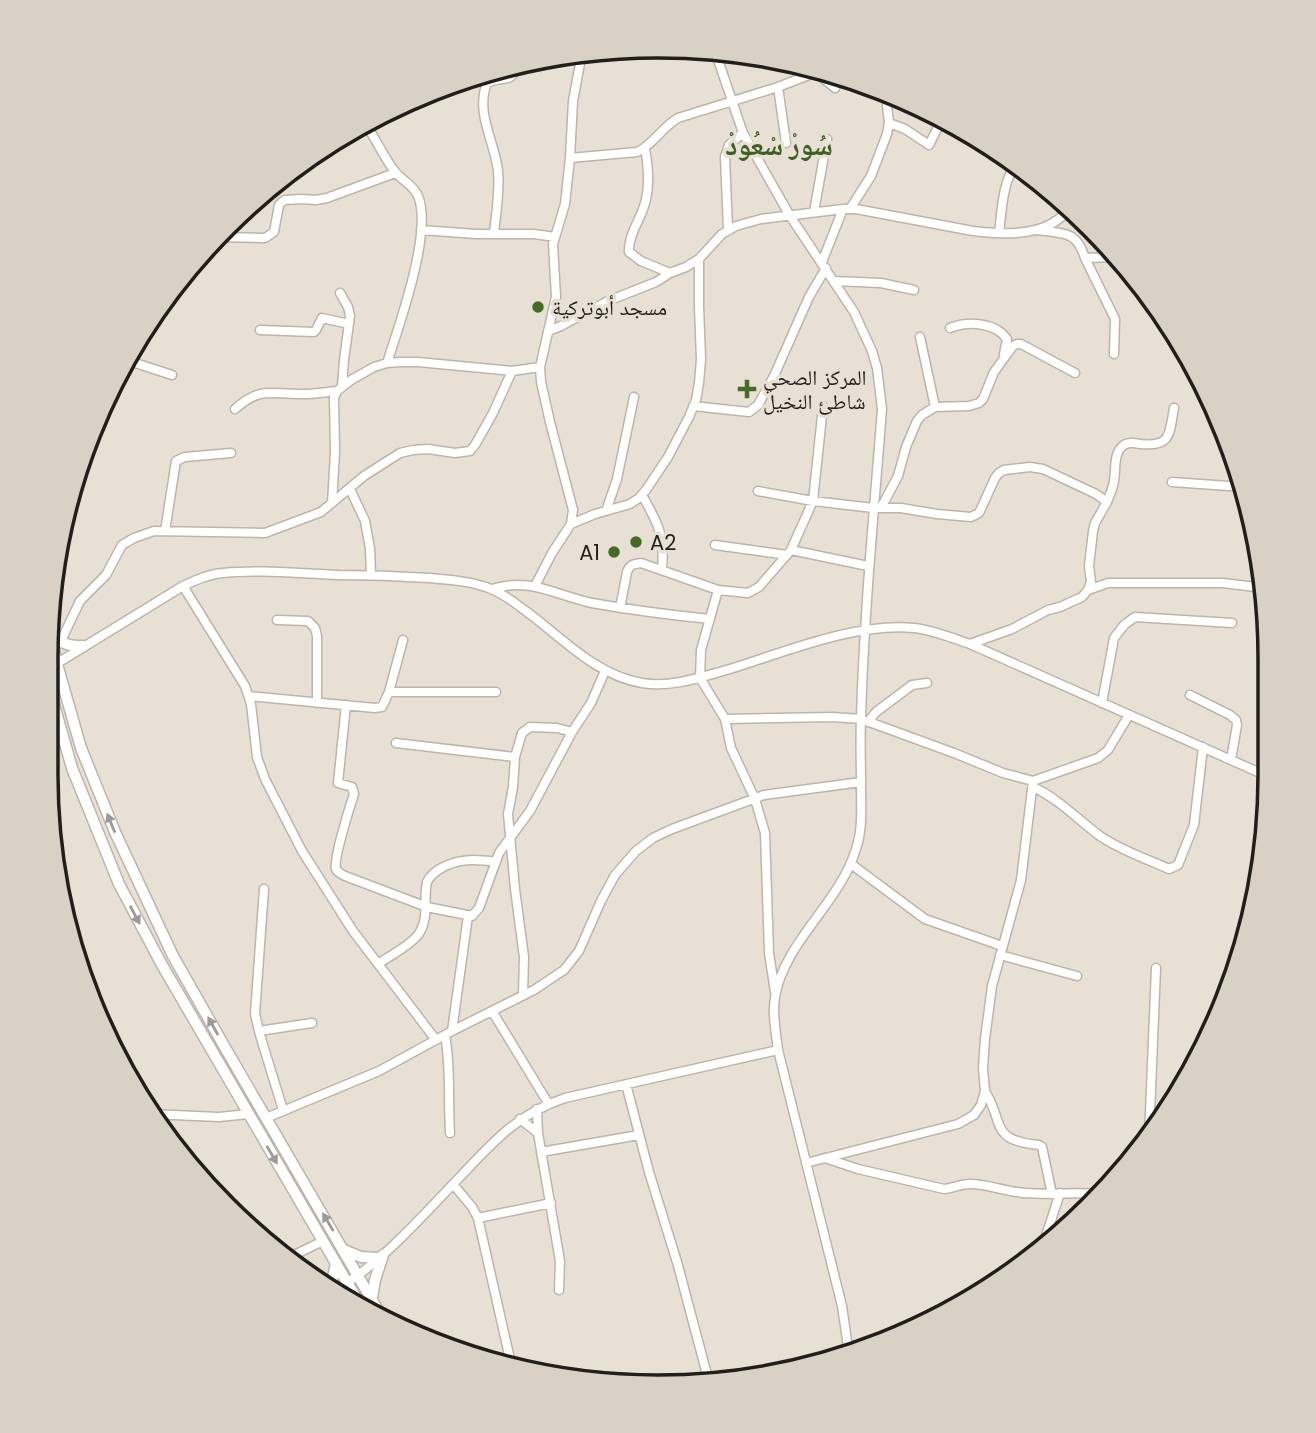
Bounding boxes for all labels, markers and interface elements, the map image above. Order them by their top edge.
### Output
district label: سُورْ سْعُودْ [725,126,833,165]
place label: مسجد أبوتركية [552,293,667,322]
marker: مسجد أبوتركية [530,299,546,315]
place label: المركز الصحي شاطئ النخيل [763,363,867,416]
marker: المركز الصحي شاطئ النخيل [737,379,757,399]
place label: A2 [650,528,676,557]
marker: A2 [628,534,644,550]
place label: A1 [579,538,600,567]
marker: A1 [606,544,622,560]
one-way arrow [106,812,117,833]
one-way arrow [129,905,141,925]
one-way arrow [207,1016,219,1036]
one-way arrow [266,1145,279,1164]
one-way arrow [322,1213,334,1232]

